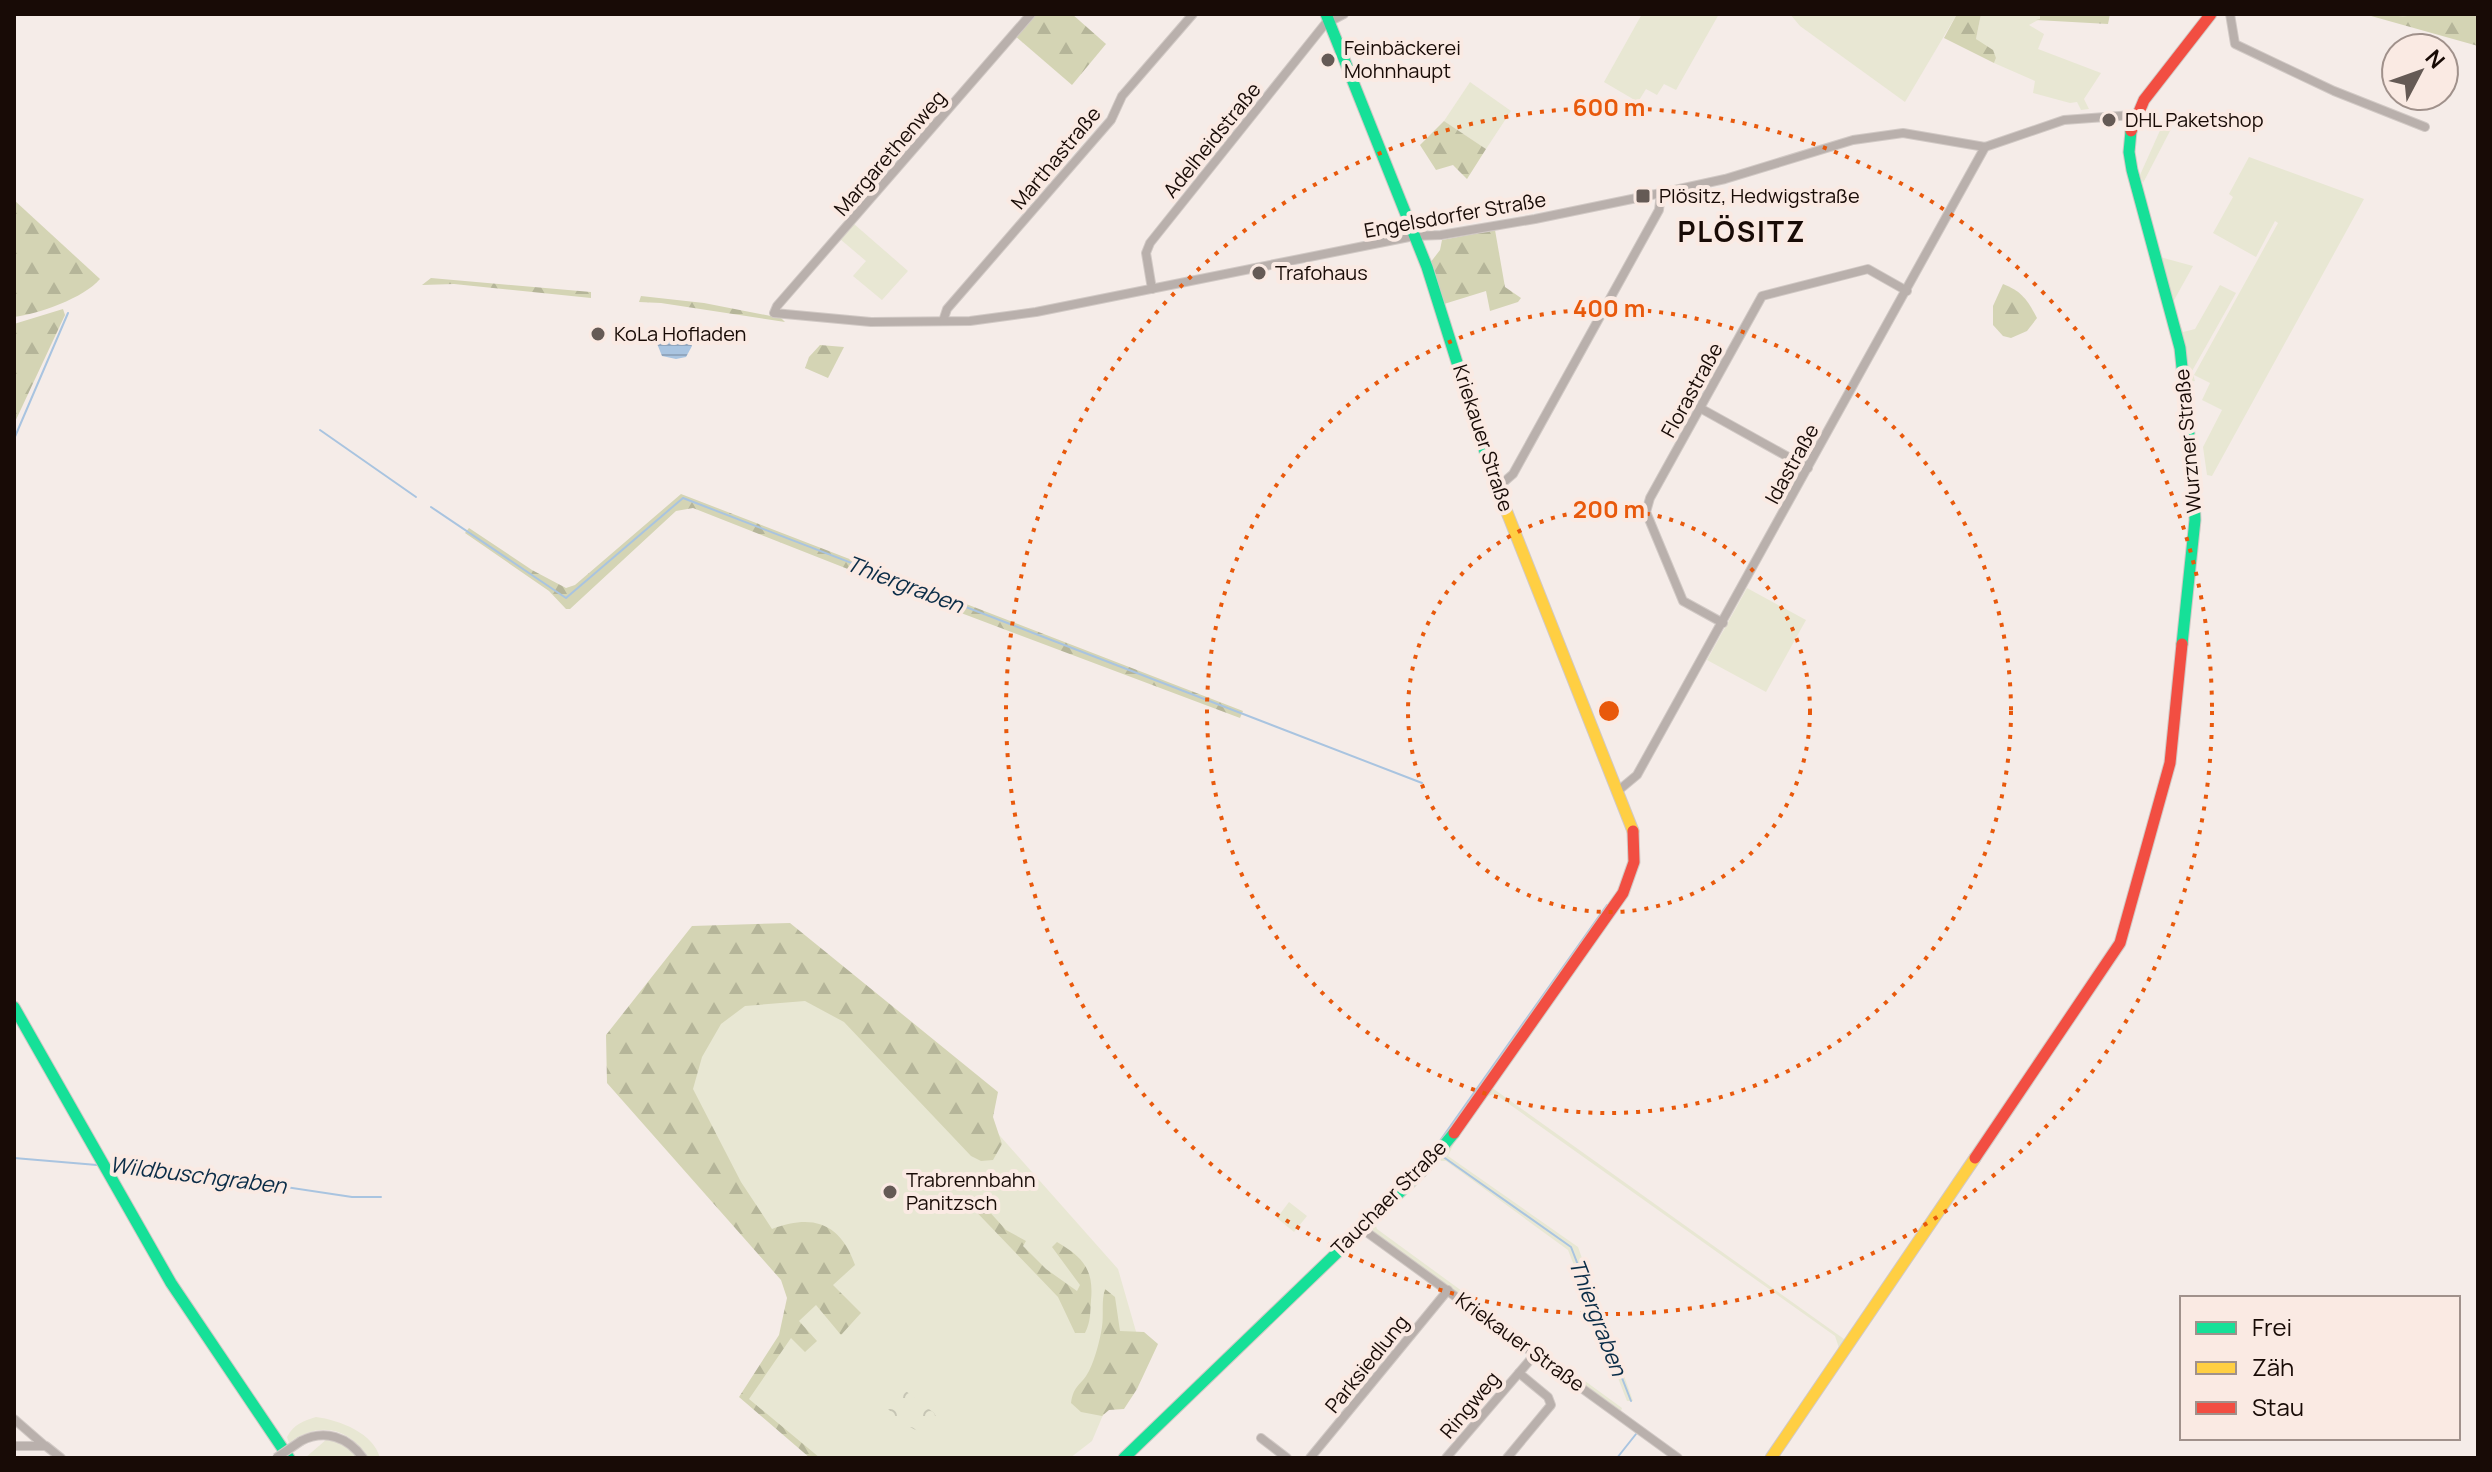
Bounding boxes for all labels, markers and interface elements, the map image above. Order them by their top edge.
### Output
north arrow [2380,32,2460,112]
place label: Feinbäckerei Mohnhaupt [1344,34,1461,84]
text: N [2419,43,2452,75]
marker: Feinbäckerei Mohnhaupt [1319,51,1337,69]
street label: Adelheidstraße [1157,76,1266,203]
street label: Margarethenweg [828,84,952,221]
text: 600 m [1573,90,1645,123]
street label: Marthastraße [1005,101,1107,215]
place label: DHL Paketshop [2125,106,2264,133]
marker: DHL Paketshop [2100,111,2118,129]
place label: Plösitz, Hedwigstraße [1659,182,1860,209]
street label: Engelsdorfer Straße [1362,185,1548,244]
marker: Plösitz, Hedwigstraße [1634,187,1652,205]
district label: PLÖSITZ [1677,212,1807,250]
place label: Trafohaus [1275,259,1368,286]
marker: Trafohaus [1250,264,1268,282]
text: 400 m [1573,291,1645,324]
place label: KoLa Hofladen [614,320,746,347]
marker: KoLa Hofladen [589,325,607,343]
street label: Florastraße [1654,337,1729,442]
street label: Kriekauer Straße [1447,361,1520,515]
street label: Wurzner Straße [2168,368,2207,514]
street label: Idastraße [1758,419,1825,509]
text: 200 m [1573,492,1645,525]
water label: Thiergraben [842,548,969,620]
centre of rings [1595,697,1623,725]
street label: Tauchaer Straße [1325,1134,1452,1261]
water label: Wildbuschgraben [108,1149,289,1201]
place label: Trabrennbahn Panitzsch [906,1166,1036,1216]
marker: Trabrennbahn Panitzsch [881,1183,899,1201]
water label: Thiergraben [1562,1254,1634,1381]
street label: Kriekauer Straße [1450,1286,1590,1398]
legend [2180,1296,2460,1440]
street label: Parksiedlung [1319,1309,1414,1418]
text: Frei [2252,1310,2292,1343]
text: Zäh [2252,1350,2294,1383]
street label: Ringweg [1434,1366,1506,1444]
text: Stau [2252,1390,2304,1423]

